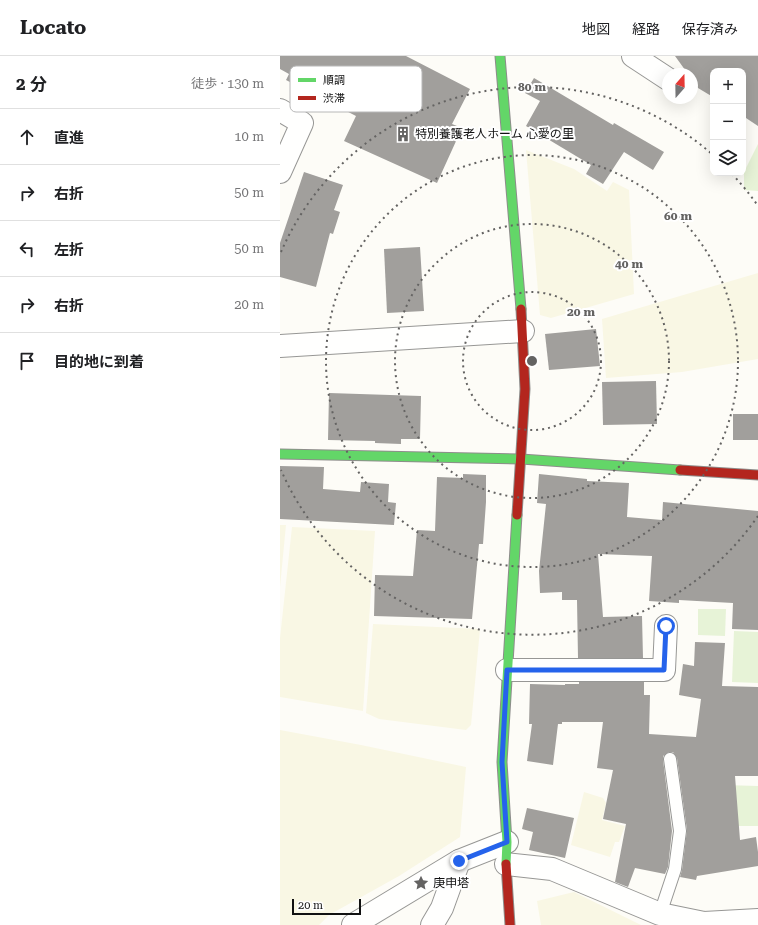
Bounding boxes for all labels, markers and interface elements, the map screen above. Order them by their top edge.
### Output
text: Locato [20,16,86,39]
text: 地図 [582,21,610,37]
text: 経路 [632,21,660,37]
text: 保存済み [682,21,738,37]
legend [290,66,422,112]
north arrow [662,68,698,104]
map controls [710,68,746,176]
button: + [710,68,746,104]
text: 2 分 [16,74,47,94]
text: 順調 [323,74,345,87]
text: 徒歩 · 130 m [191,76,264,91]
text: 80 m [518,80,546,94]
text: 渋滞 [323,92,345,105]
button: − [710,104,746,140]
building icon: 特別養護老人ホーム 心愛の里 [394,125,412,143]
icon: ahead [16,126,38,148]
place label: 特別養護老人ホーム 心愛の里 [415,127,574,141]
text: 直進 [54,129,84,147]
text: 10 m [234,129,264,144]
button: layers [710,140,746,176]
icon: right [16,182,38,204]
text: 右折 [54,185,84,203]
text: 50 m [234,185,264,200]
text: 60 m [664,209,692,223]
icon: left [16,238,38,260]
text: 左折 [54,241,84,259]
text: 50 m [234,241,264,256]
text: 40 m [615,257,643,271]
icon: right [16,294,38,316]
text: 右折 [54,297,84,315]
text: 20 m [234,297,264,312]
text: 20 m [567,305,595,319]
icon: arrive [16,350,38,372]
text: 目的地に到着 [54,353,144,371]
centre of rings [525,354,539,368]
route start [657,617,675,635]
route end [450,852,468,870]
place icon: 庚申塔 [412,874,430,892]
place label: 庚申塔 [433,876,469,890]
scale bar [292,897,361,916]
text: 20 m [298,899,323,912]

